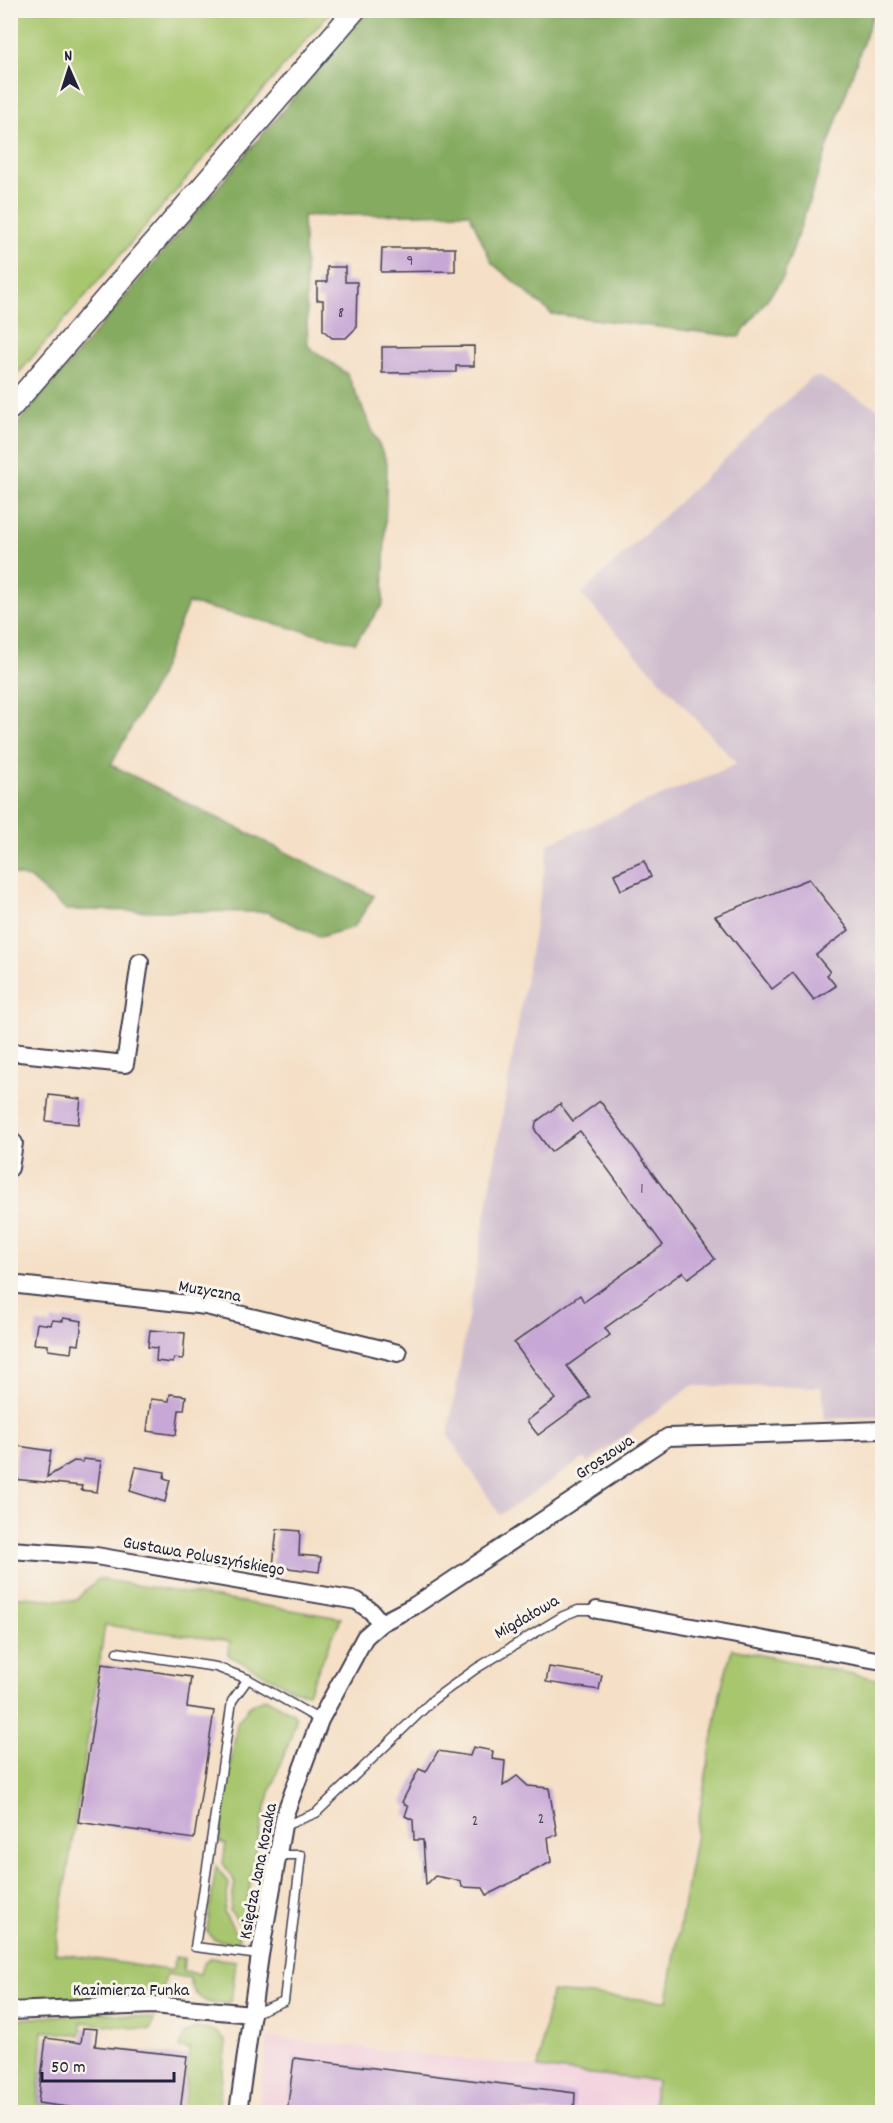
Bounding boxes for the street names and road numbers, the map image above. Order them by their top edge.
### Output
street label: Muzyczna [176,1275,243,1310]
street label: Groszowa [571,1429,640,1487]
street label: Gustawa Poluszyńskiego [121,1531,286,1584]
street label: Migdałowa [490,1589,565,1647]
street label: Księdza Jana Kozaka [234,1801,285,1942]
street label: Kazimierza Funka [73,1979,190,2004]

